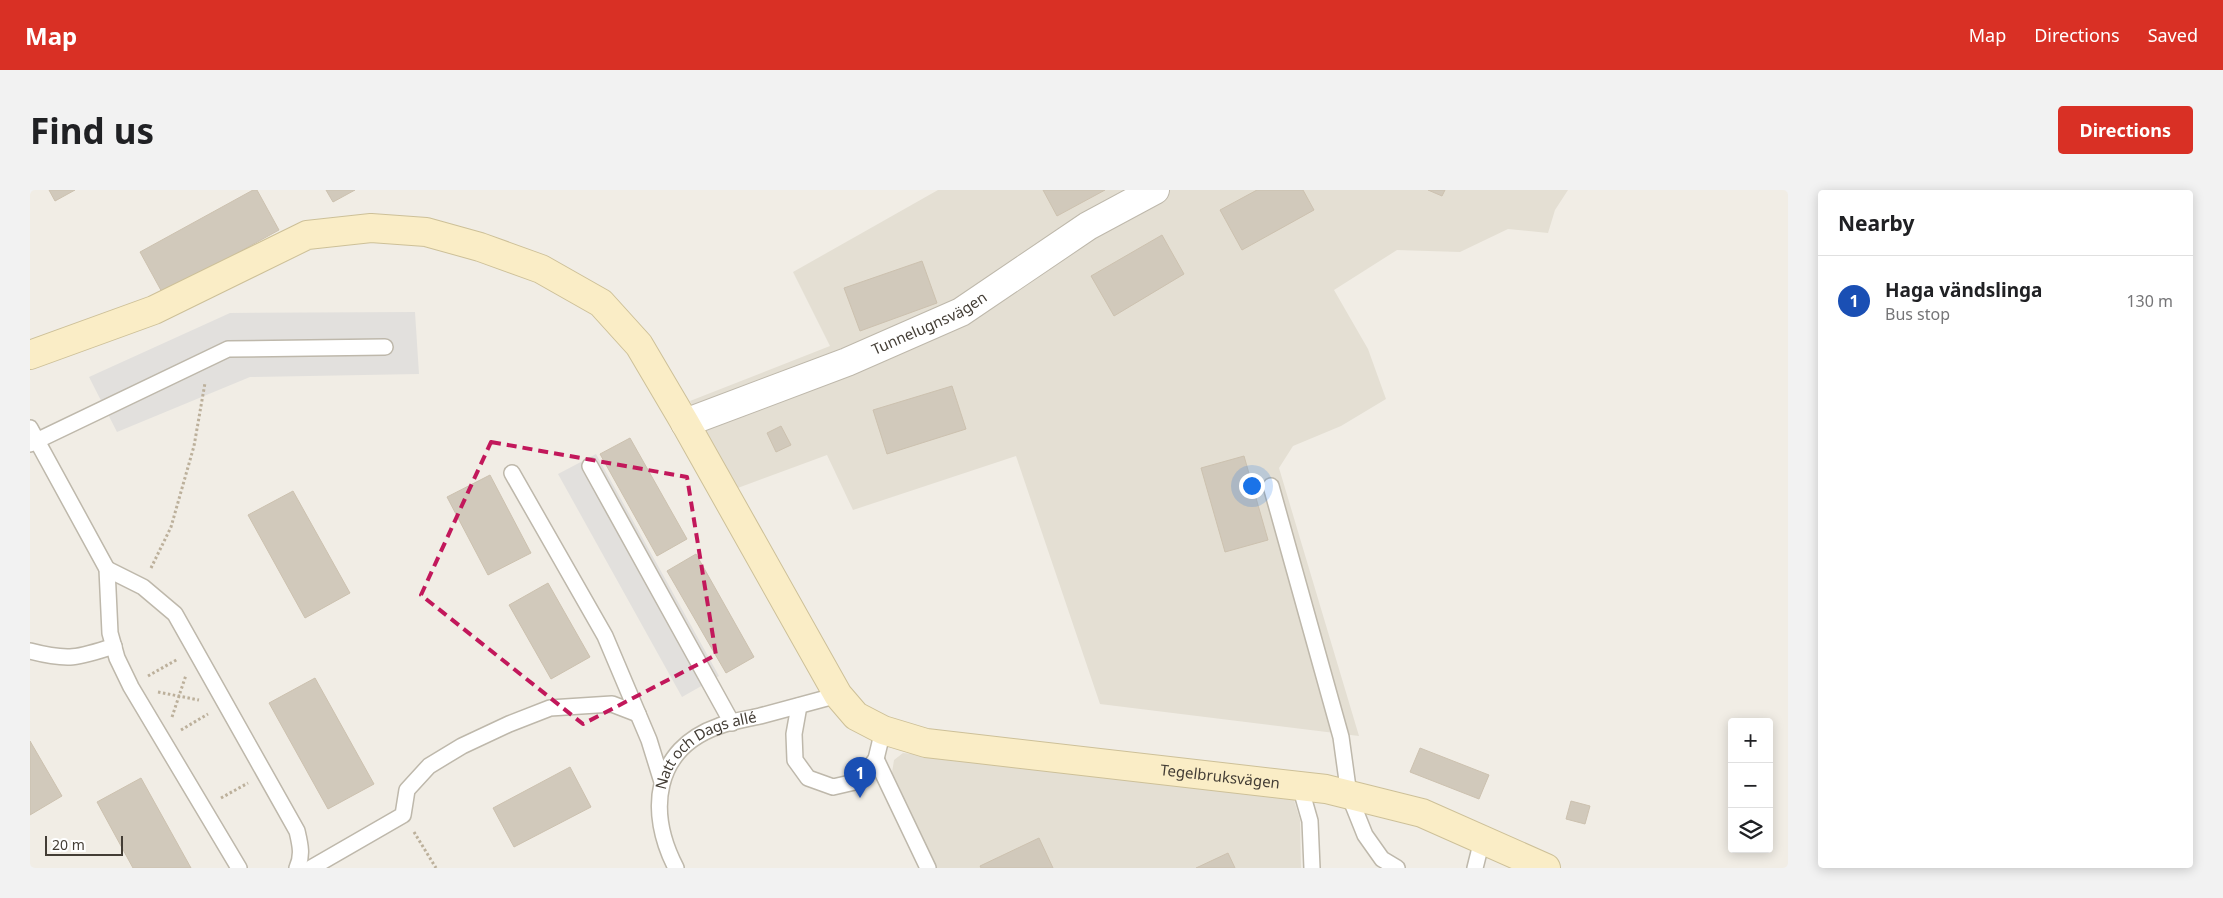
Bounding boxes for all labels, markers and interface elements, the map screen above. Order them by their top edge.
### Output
text: Map [25,19,77,52]
text: Map [1969,23,2006,47]
text: Directions [2034,23,2120,47]
text: Saved [2148,23,2198,47]
button: Directions [2058,106,2193,154]
text: Find us [30,107,154,154]
text: Nearby [1838,209,1914,237]
text: Haga vändslinga [1885,277,2042,303]
street label: Tunnelugnsvägen [868,286,990,359]
text: 1 [1849,290,1859,312]
text: 130 m [2126,290,2173,312]
text: Bus stop [1885,303,1950,325]
your location [1239,473,1265,499]
street label: Natt och Dags allé [650,706,758,791]
map controls [1728,718,1773,853]
button: + [1728,718,1773,763]
pin: 1 [844,757,876,798]
street label: Tegelbruksvägen [1159,759,1281,793]
button: − [1728,763,1773,808]
button: layers [1728,808,1773,853]
scale bar [45,833,122,856]
text: 20 m [52,835,85,854]

